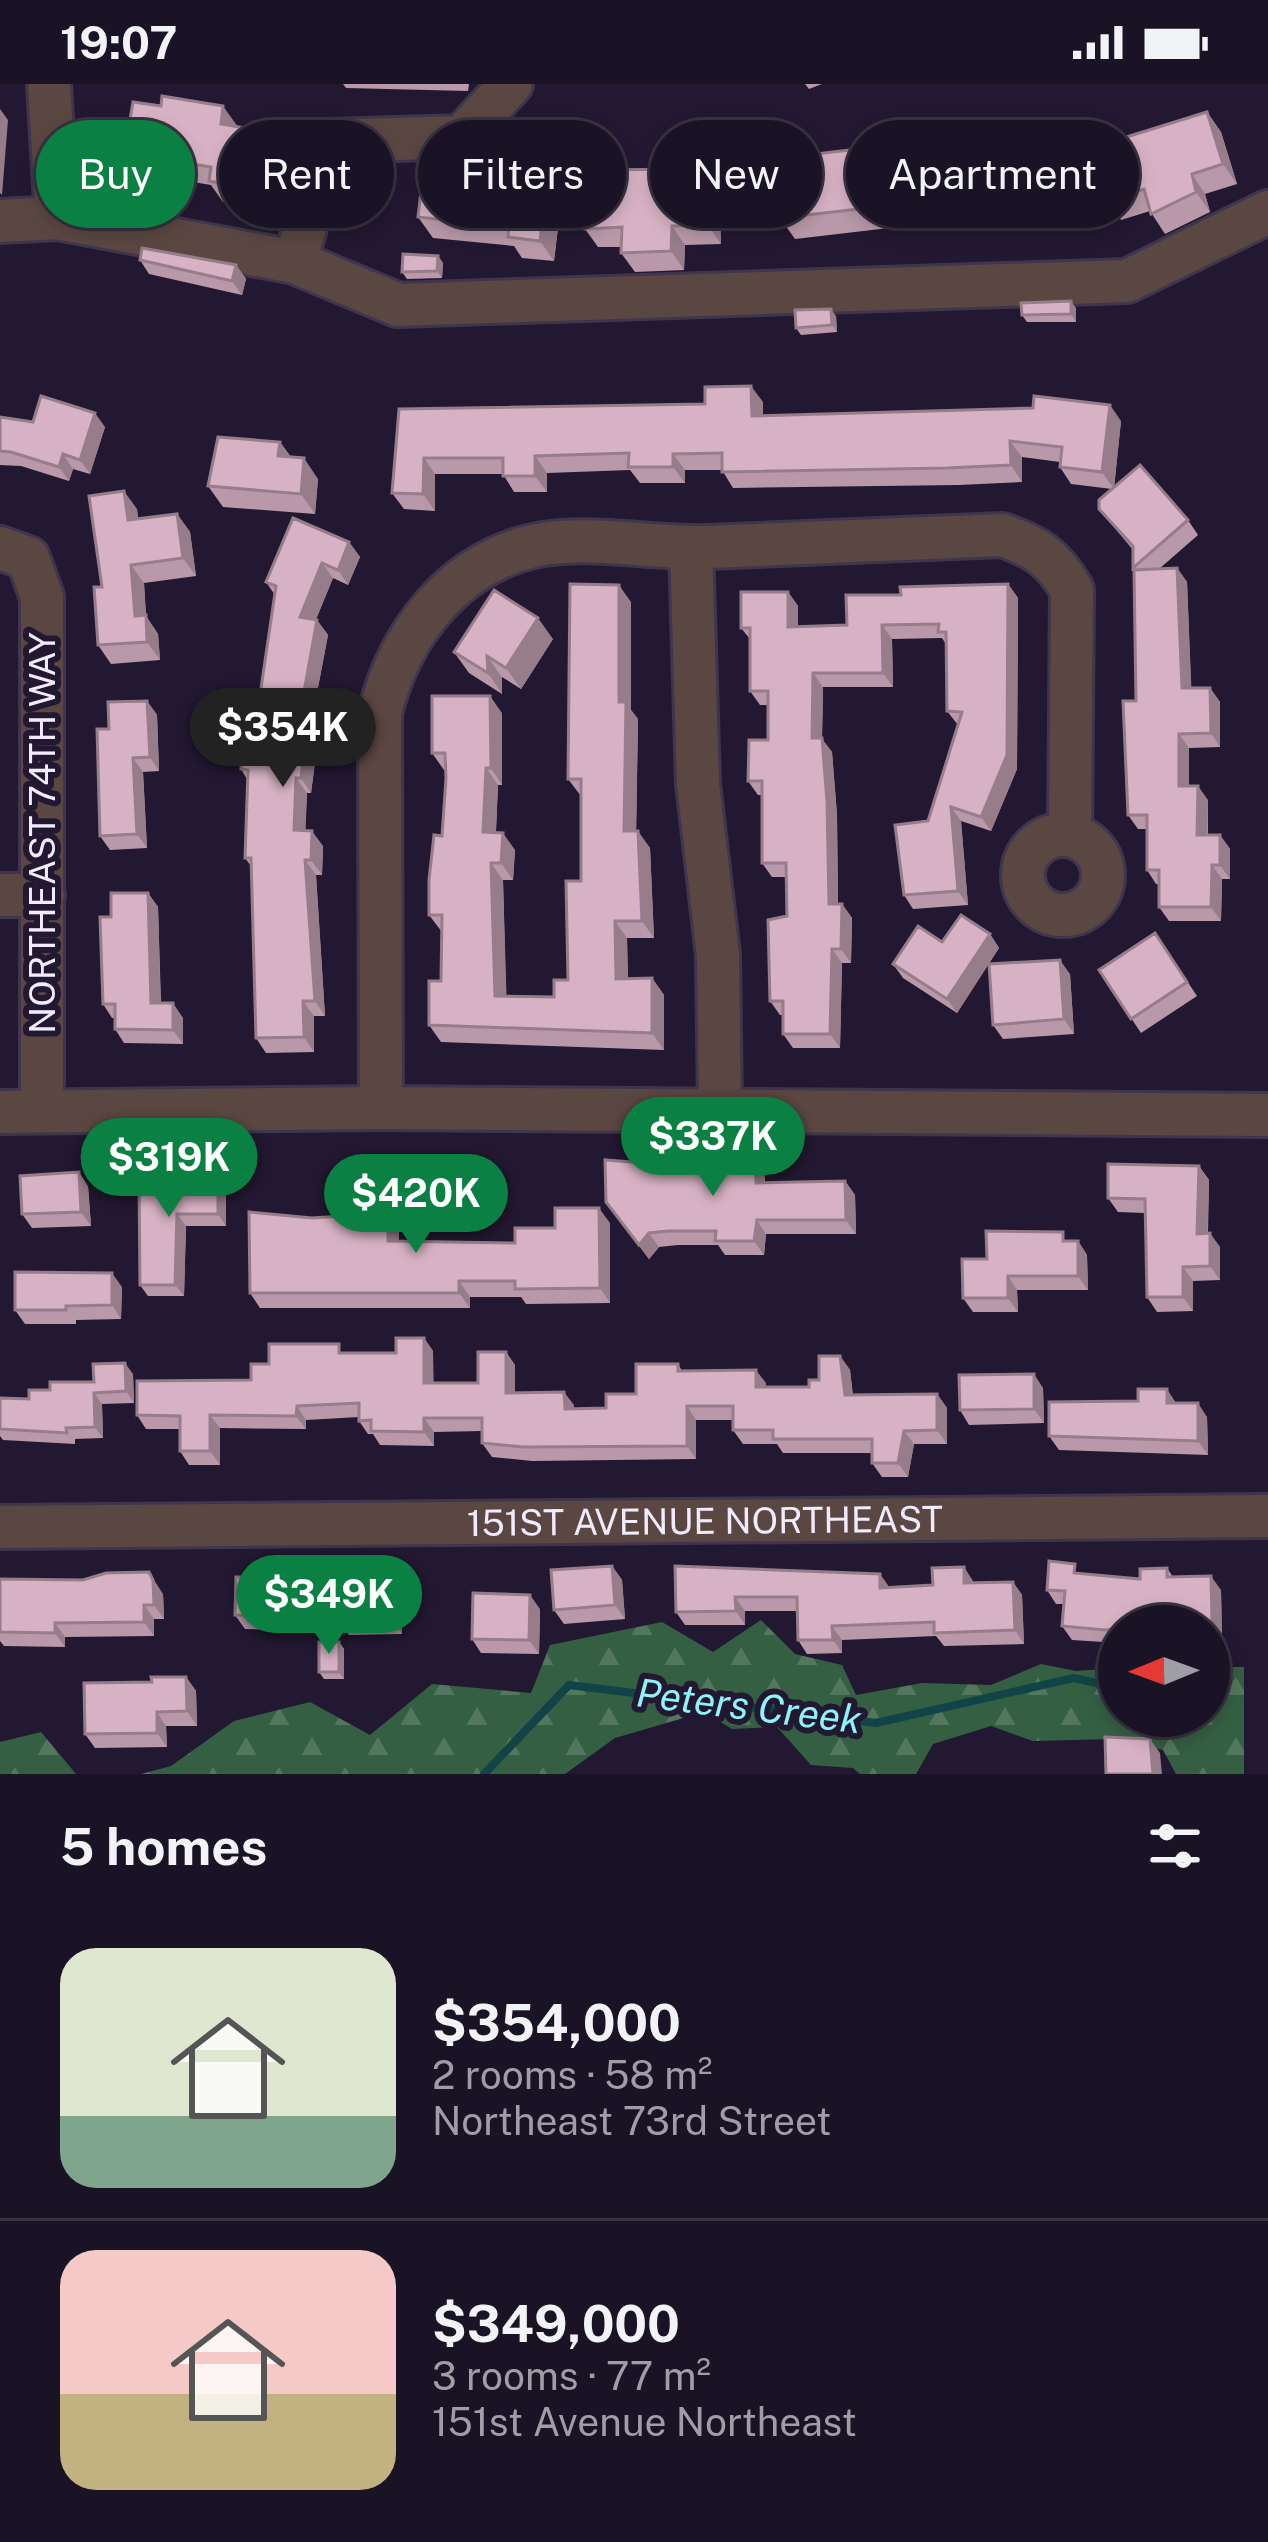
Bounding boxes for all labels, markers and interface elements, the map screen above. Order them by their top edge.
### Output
text: 19:07 [60,16,177,69]
chip: Buy [36,120,195,228]
chip: Rent [219,120,394,228]
chip: Filters [418,120,626,228]
chip: New [650,120,822,228]
chip: Apartment [846,120,1139,228]
street label: NORTHEAST 74TH WAY [21,632,63,1034]
pin: $354K [199,688,367,790]
text: $354K [217,704,349,750]
pin: $337K [629,1097,797,1199]
text: $337K [648,1113,778,1159]
pin: $319K [85,1118,253,1220]
text: $319K [108,1134,230,1180]
pin: $420K [332,1154,500,1256]
text: $420K [351,1170,481,1216]
street label: 151ST AVENUE NORTHEAST [467,1498,943,1544]
pin: $349K [245,1555,413,1657]
text: $349K [263,1571,395,1617]
north arrow [1098,1605,1230,1737]
map controls [1098,1605,1230,1737]
water label: Peters Creek [634,1669,864,1743]
icon: filters [1142,1813,1208,1879]
text: 5 homes [60,1817,267,1876]
text: $354,000 [432,1993,681,2052]
icon: home [156,1996,300,2140]
text: 2 rooms · 58 m² [432,2052,712,2098]
text: Northeast 73rd Street [432,2098,831,2144]
text: $349,000 [432,2294,680,2353]
icon: home [156,2298,300,2442]
text: 3 rooms · 77 m² [432,2353,711,2399]
text: 151st Avenue Northeast [432,2399,857,2445]

